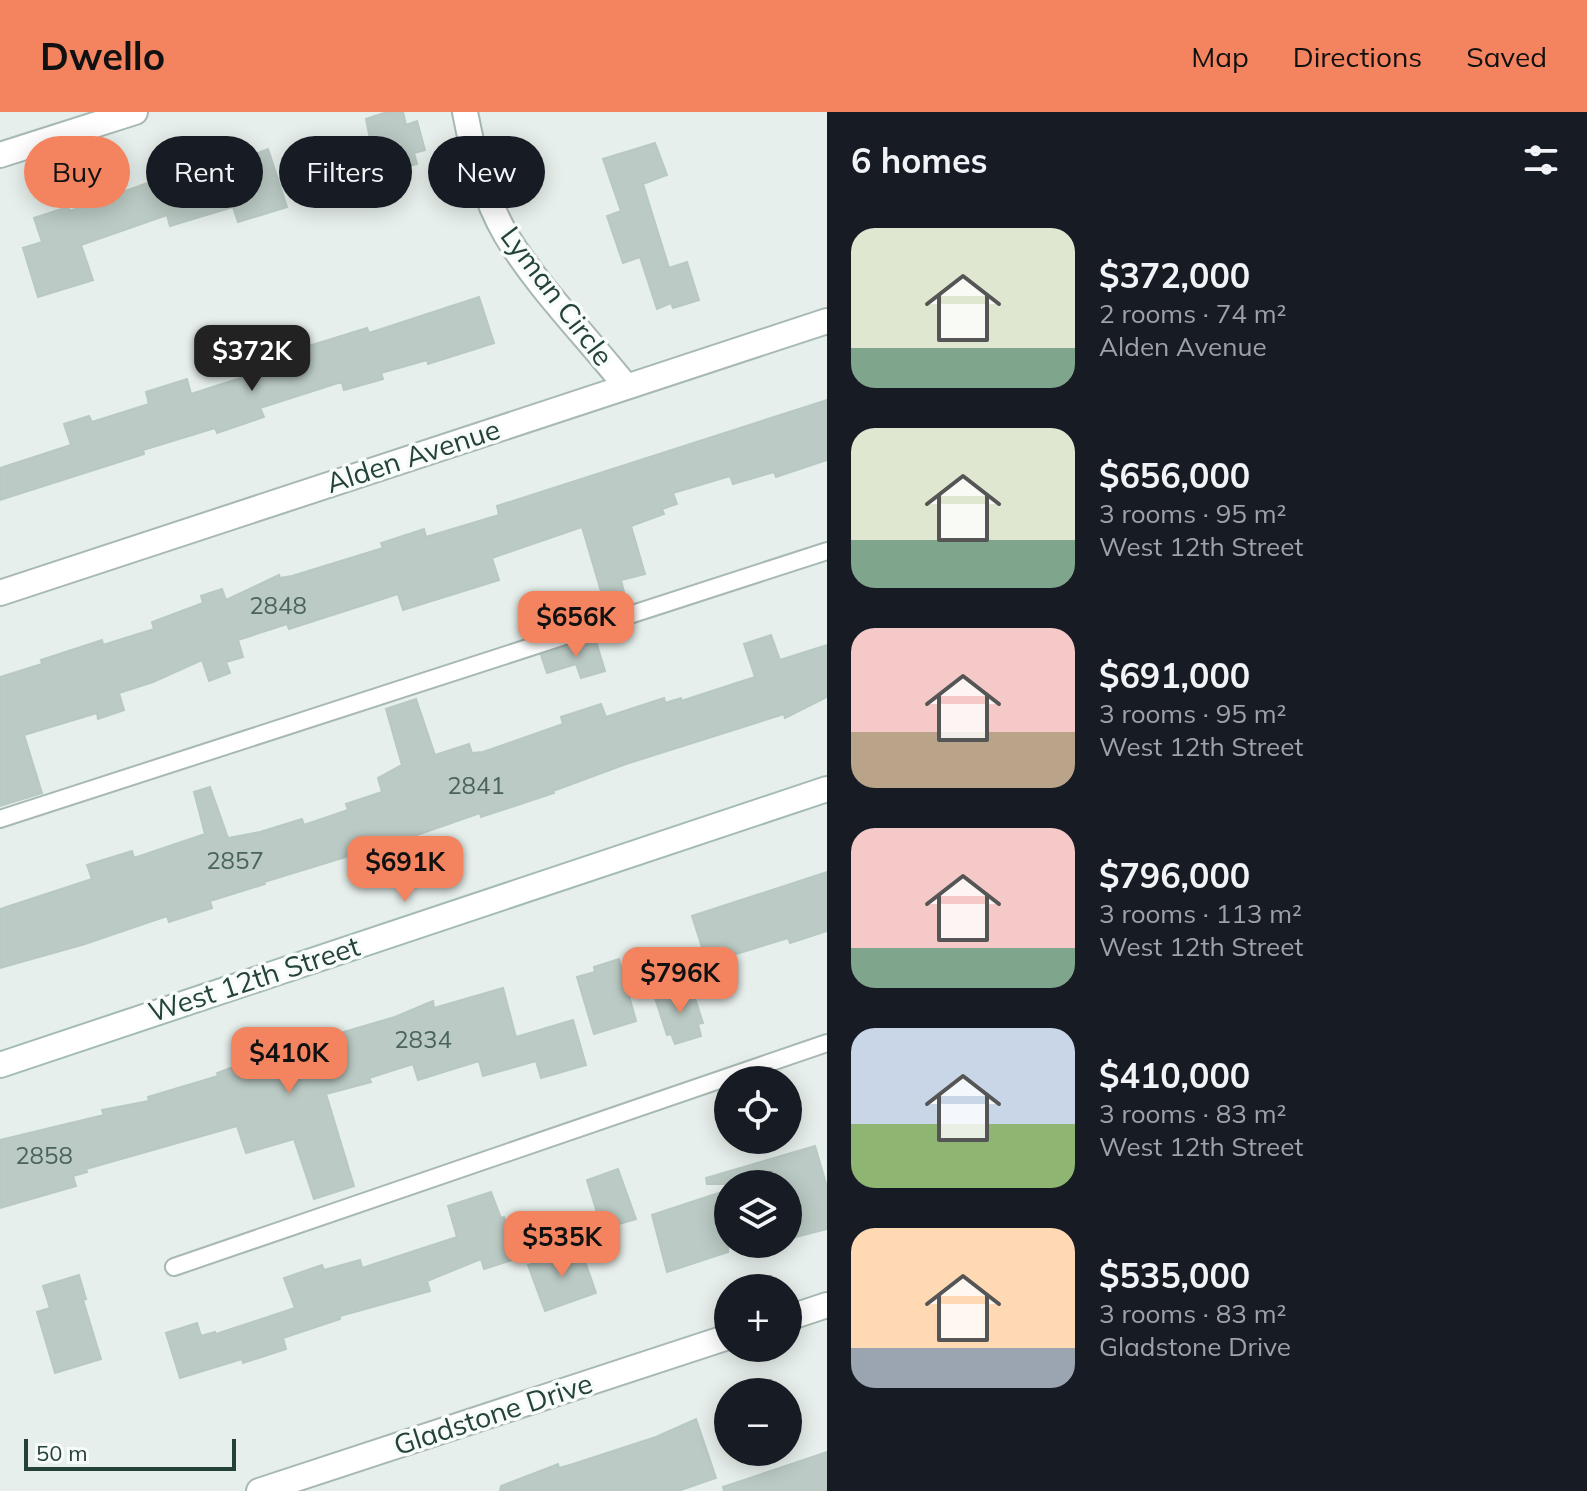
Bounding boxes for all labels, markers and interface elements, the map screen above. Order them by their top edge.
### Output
text: Dwello [40,32,165,80]
text: Map [1191,39,1249,74]
text: Directions [1293,39,1422,74]
text: Saved [1466,39,1547,74]
chip: Buy [24,136,130,208]
chip: Rent [146,136,263,208]
chip: Filters [279,136,412,208]
chip: New [428,136,545,208]
icon: filters [1519,138,1563,182]
text: 6 homes [851,139,988,182]
street label: Lyman Circle [494,219,621,372]
text: $372,000 [1099,254,1250,297]
icon: home [915,260,1011,356]
text: 2 rooms · 74 m² [1099,297,1286,330]
pin: $372K [196,325,308,393]
text: Alden Avenue [1099,330,1267,363]
text: $372K [212,334,292,367]
street label: Alden Avenue [322,411,504,500]
text: $656,000 [1099,454,1250,497]
icon: home [915,460,1011,556]
text: 3 rooms · 95 m² [1099,497,1286,530]
text: West 12th Street [1099,530,1303,563]
house number: 2848 [249,590,307,620]
pin: $656K [520,591,632,659]
text: $656K [536,600,616,633]
text: $691,000 [1099,654,1250,697]
icon: home [915,660,1011,756]
text: 3 rooms · 95 m² [1099,697,1286,730]
text: West 12th Street [1099,730,1303,763]
house number: 2841 [447,770,505,800]
pin: $691K [349,836,461,904]
house number: 2857 [206,845,264,875]
text: $691K [365,845,445,878]
text: $796,000 [1099,854,1250,897]
icon: home [915,860,1011,956]
text: 3 rooms · 113 m² [1099,897,1302,930]
street label: West 12th Street [144,928,364,1029]
text: West 12th Street [1099,930,1303,963]
pin: $796K [624,947,736,1015]
text: $796K [640,956,720,989]
house number: 2834 [394,1024,452,1054]
pin: $410K [233,1027,345,1095]
text: $410K [249,1036,329,1069]
text: $410,000 [1099,1054,1250,1097]
icon: home [915,1060,1011,1156]
map controls [714,1066,802,1466]
button: locate [714,1066,802,1154]
text: 3 rooms · 83 m² [1099,1097,1286,1130]
text: West 12th Street [1099,1130,1303,1163]
house number: 2858 [15,1140,73,1170]
button: layers [714,1170,802,1258]
pin: $535K [506,1211,618,1279]
text: $535K [522,1220,602,1253]
text: $535,000 [1099,1254,1250,1297]
icon: home [915,1260,1011,1356]
button: + [714,1274,802,1362]
text: 3 rooms · 83 m² [1099,1297,1286,1330]
text: Gladstone Drive [1099,1330,1291,1363]
street label: Gladstone Drive [389,1365,597,1462]
button: − [714,1378,802,1466]
scale bar [24,1435,236,1471]
text: 50 m [36,1439,87,1467]

